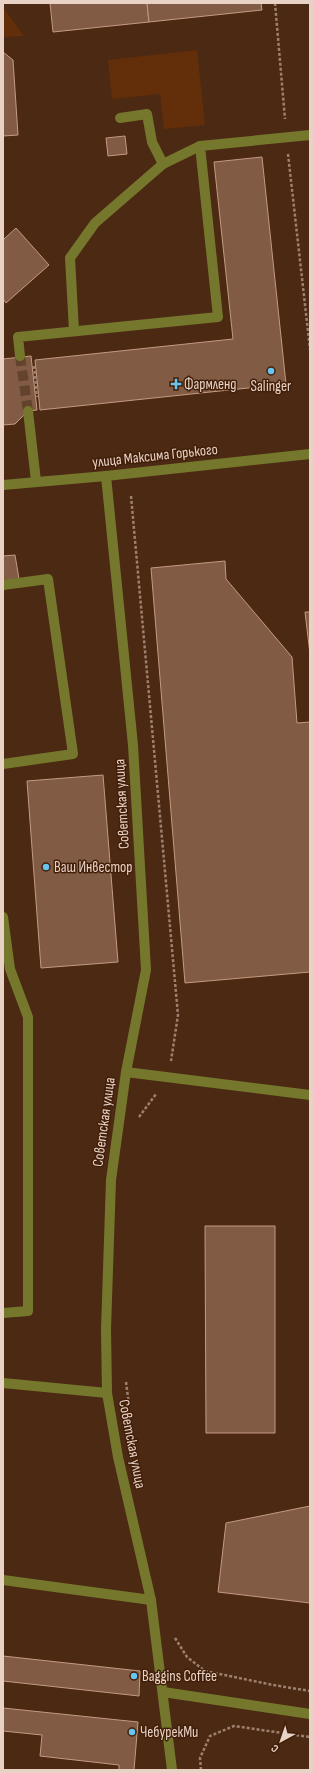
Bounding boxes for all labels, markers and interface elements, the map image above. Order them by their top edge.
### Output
marker: Salinger [266,366,276,376]
place label: Фармленд [184,375,237,394]
place label: Salinger [251,377,292,396]
marker: Фармленд [171,379,181,389]
street label: улица Максима Горького [91,440,219,472]
street label: Советская улица [110,758,134,850]
place label: Ваш Инвестор [54,858,132,877]
marker: Ваш Инвестор [41,862,51,872]
street label: Советская улица [88,1076,120,1168]
street label: Советская улица [114,1398,150,1490]
place label: Baggins Coffee [142,1667,217,1686]
marker: Baggins Coffee [129,1671,139,1681]
north arrow [261,1721,301,1761]
place label: ЧебурекМи [140,1723,198,1742]
marker: ЧебурекМи [127,1727,137,1737]
text: С [268,1741,281,1755]

